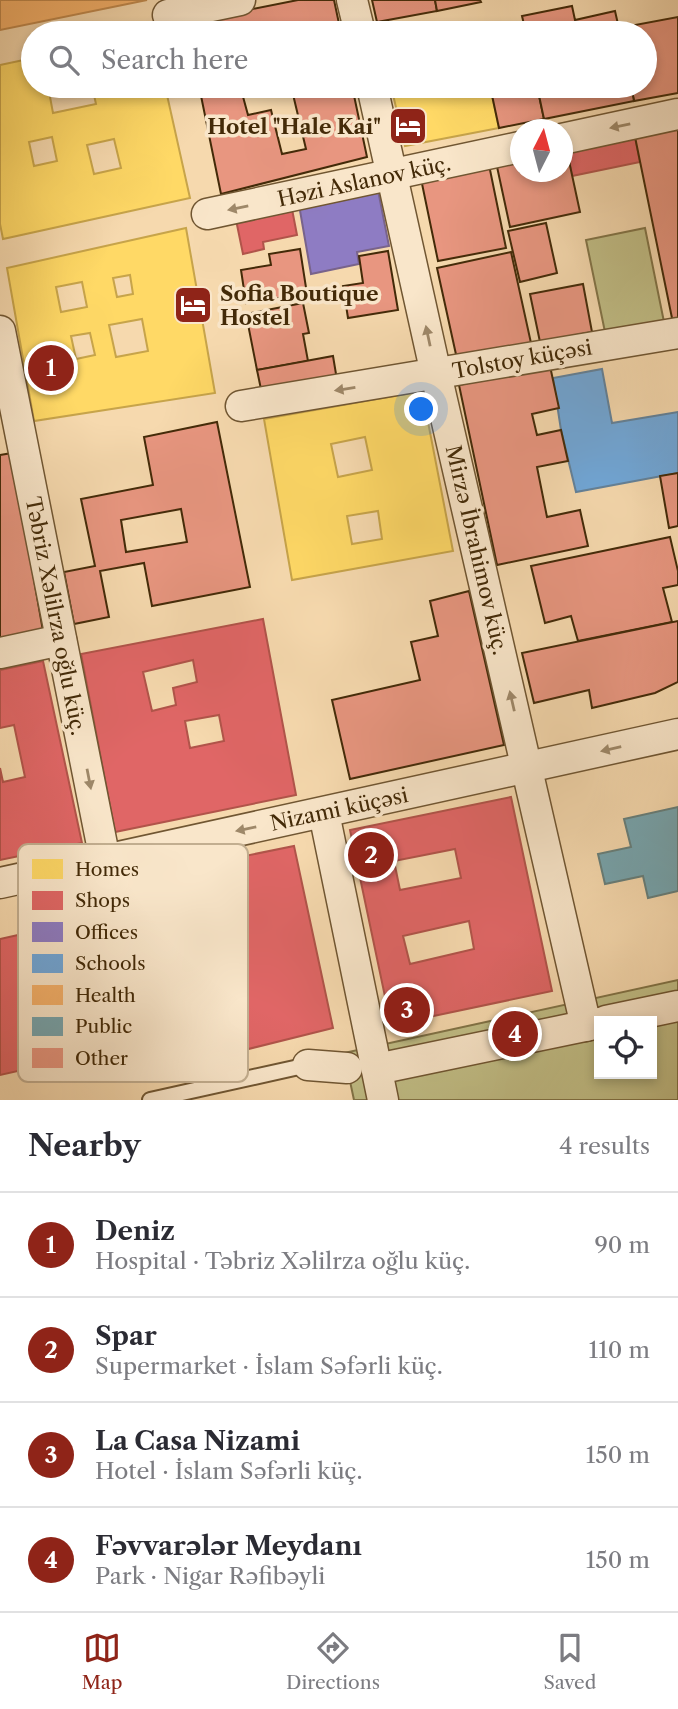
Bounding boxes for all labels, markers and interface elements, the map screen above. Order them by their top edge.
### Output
search box [21,21,657,98]
icon: search [45,41,83,79]
text: Search here [101,44,248,76]
hotel icon: Hotel "Hale Kai" [387,105,429,147]
place label: Hotel "Hale Kai" [207,114,381,139]
north arrow [510,119,573,182]
one-way arrow [609,121,631,132]
street label: Həzi Aslanov küç. [275,150,453,212]
one-way arrow [227,202,249,213]
place label: Sofia Boutique Hostel [220,281,378,330]
hotel icon: Sofia Boutique Hostel [172,284,214,326]
one-way arrow [422,325,433,347]
street label: Tolstoy küçəsi [450,334,594,384]
pin: 1 [28,342,74,394]
one-way arrow [334,384,356,395]
your location [404,392,438,426]
street label: Mirzə İbrahimov küç. [441,443,513,657]
street label: Təbriz Xəlilrza oğlu küç. [21,495,91,737]
one-way arrow [506,690,517,712]
one-way arrow [600,743,622,754]
one-way arrow [83,768,94,790]
street label: Nizami küçəsi [268,782,410,836]
one-way arrow [235,824,257,835]
pin: 2 [348,829,394,881]
legend [18,844,248,1082]
text: Homes [75,858,139,881]
text: Shops [75,889,130,912]
text: Offices [75,921,138,944]
text: Schools [75,952,145,975]
text: Health [75,984,136,1007]
pin: 3 [384,984,430,1036]
pin: 4 [492,1008,538,1060]
text: Public [75,1015,132,1038]
map controls [594,1016,657,1079]
button: locate [594,1016,657,1079]
text: Other [75,1047,128,1070]
text: Nearby [28,1127,141,1164]
text: 4 results [559,1132,650,1160]
text: Deniz [95,1215,175,1247]
text: 1 [46,1231,56,1259]
text: 90 m [594,1231,650,1259]
text: Hospital · Təbriz Xəlilrza oğlu küç. [95,1247,470,1275]
text: Spar [95,1320,157,1352]
text: 2 [44,1336,58,1364]
text: 110 m [589,1336,650,1364]
text: Supermarket · İslam Səfərli küç. [95,1352,443,1380]
text: La Casa Nizami [95,1425,300,1457]
text: 3 [45,1441,58,1469]
text: 150 m [586,1441,650,1469]
text: Hotel · İslam Səfərli küç. [95,1457,363,1485]
text: Fəvvarələr Meydanı [95,1530,362,1562]
text: 4 [44,1546,58,1574]
text: 150 m [586,1546,650,1574]
text: Park · Nigar Rəfibəyli [95,1562,325,1590]
tab: Map [82,1629,123,1694]
tab: Directions [286,1629,380,1694]
tab: Saved [543,1629,596,1694]

